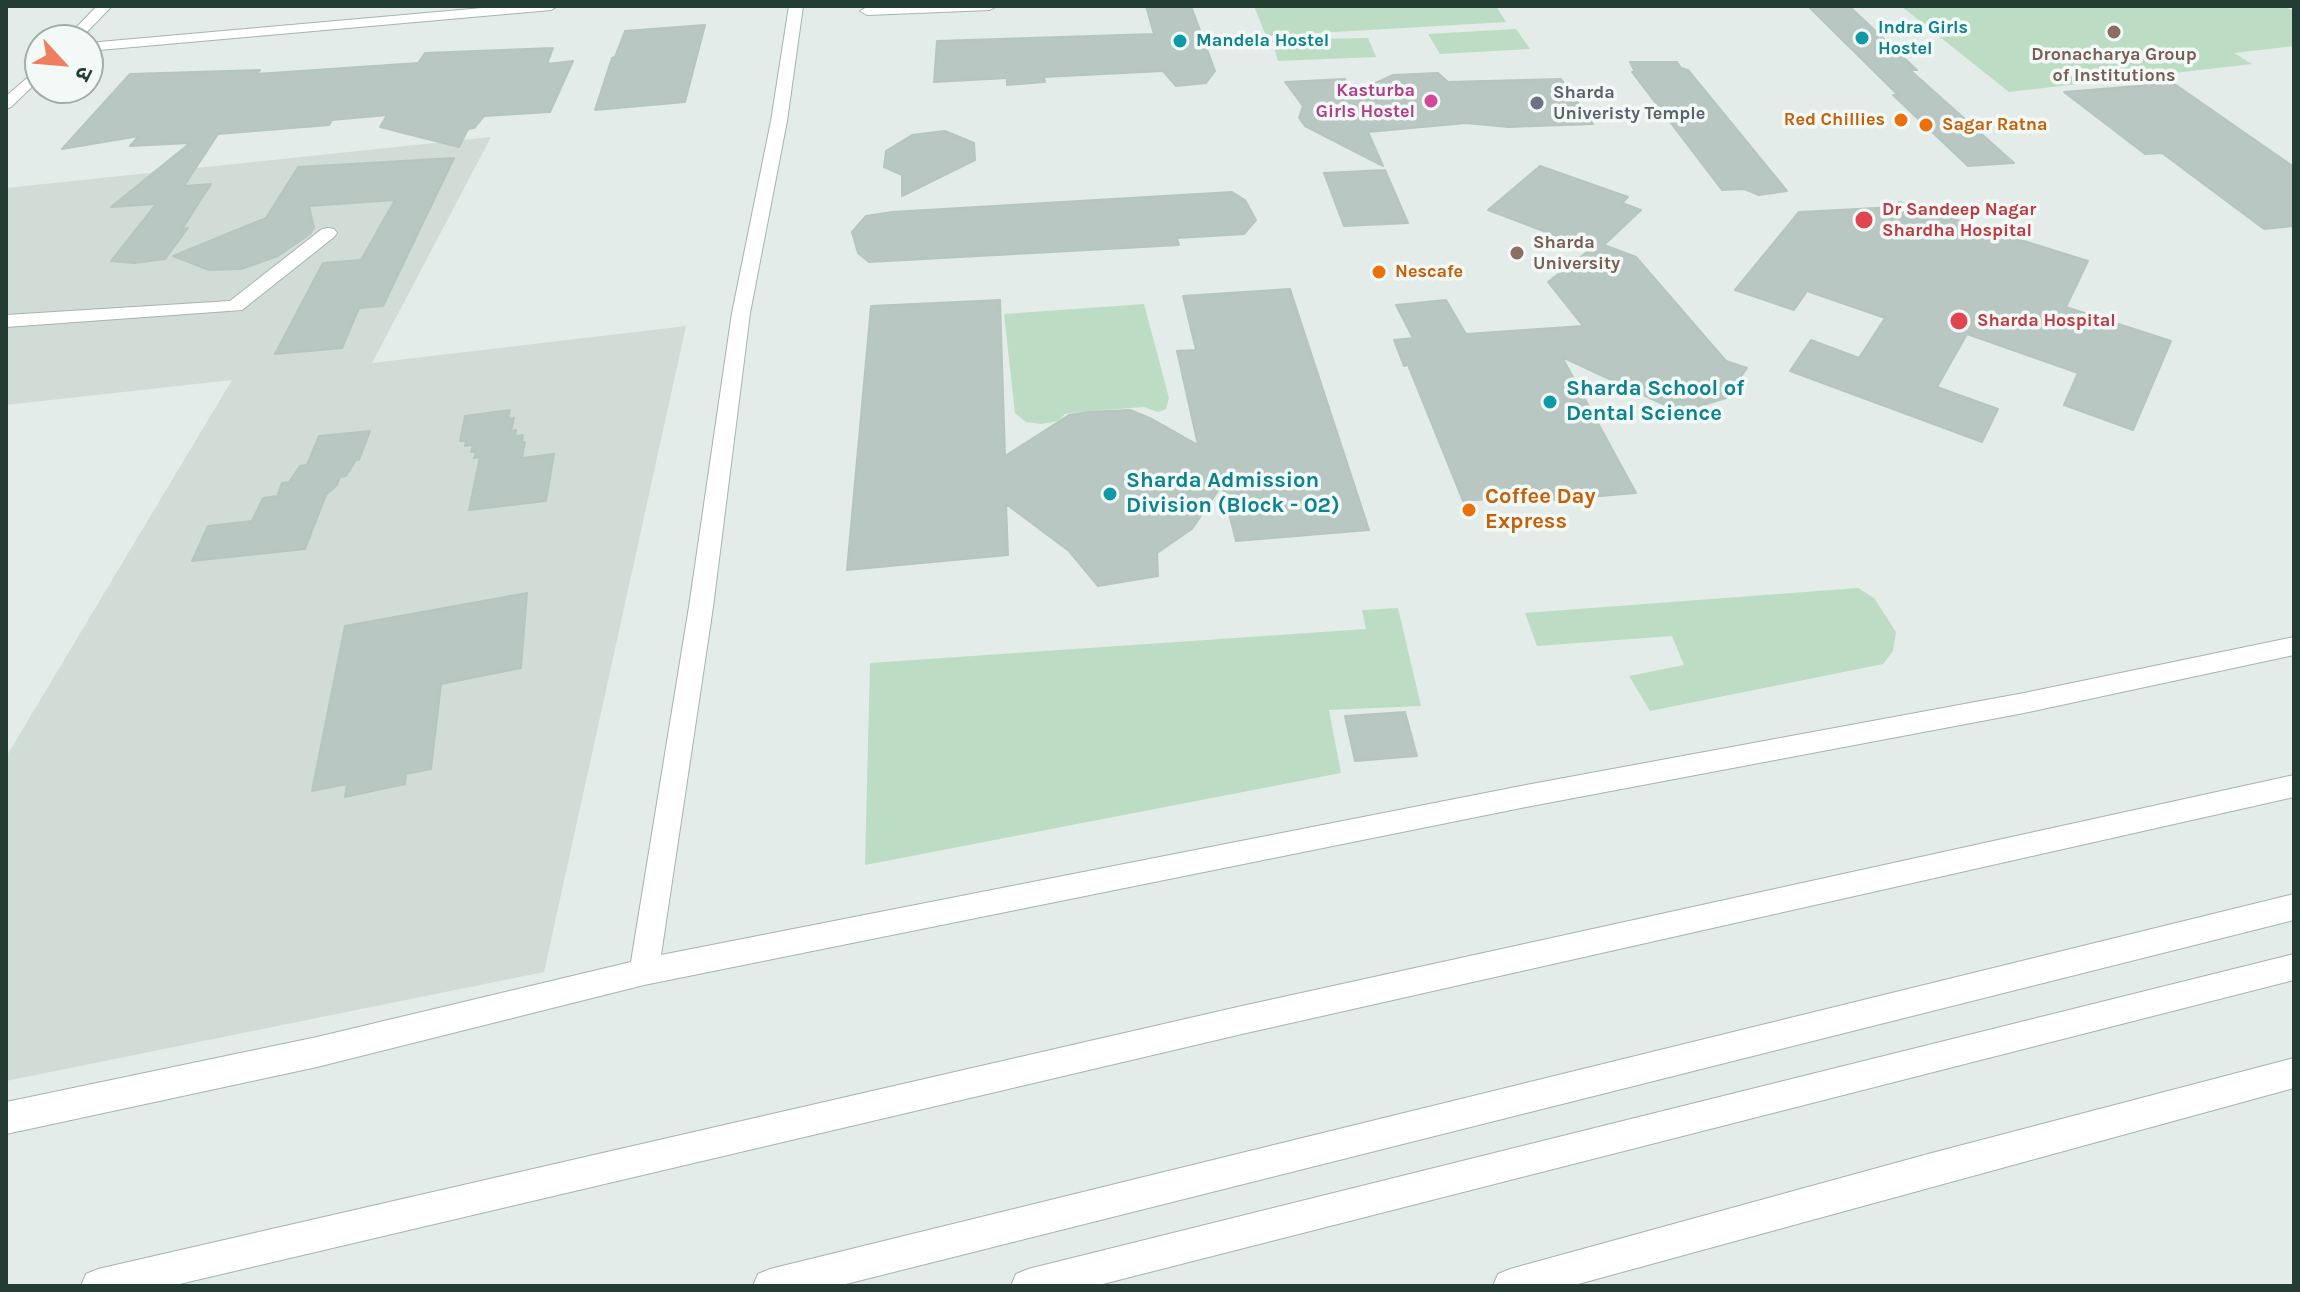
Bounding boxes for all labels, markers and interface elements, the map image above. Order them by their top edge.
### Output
place label: Indra Girls Hostel [1878,17,1968,60]
marker: Dronacharya Group of Institutions [2105,23,2123,41]
north arrow [24,24,104,104]
marker: Indra Girls Hostel [1853,29,1871,47]
place label: Mandela Hostel [1196,30,1329,52]
marker: Mandela Hostel [1171,32,1189,50]
place label: Dronacharya Group of Institutions [2031,44,2197,86]
text: उ [69,62,98,85]
place label: Kasturba Girls Hostel [1316,80,1415,122]
place label: Sharda Univeristy Temple [1553,82,1705,124]
marker: Kasturba Girls Hostel [1422,92,1440,110]
marker: Sharda Univeristy Temple [1528,94,1546,112]
place label: Red Chillies [1784,109,1885,131]
marker: Red Chillies [1892,111,1910,129]
place label: Sagar Ratna [1942,114,2048,136]
marker: Sagar Ratna [1917,116,1935,134]
place label: Dr Sandeep Nagar Shardha Hospital [1882,199,2036,242]
marker: Dr Sandeep Nagar Shardha Hospital [1853,209,1875,231]
place label: Sharda University [1533,232,1620,274]
marker: Sharda University [1508,244,1526,262]
place label: Nescafe [1395,261,1463,283]
marker: Nescafe [1370,263,1388,281]
marker: Sharda Hospital [1948,310,1970,332]
place label: Sharda Hospital [1977,310,2116,332]
place label: Sharda School of Dental Science [1566,376,1744,428]
marker: Sharda School of Dental Science [1541,393,1559,411]
place label: Sharda Admission Division (Block - 02) [1126,468,1340,520]
place label: Coffee Day Express [1485,484,1595,536]
marker: Sharda Admission Division (Block - 02) [1101,485,1119,503]
marker: Coffee Day Express [1460,501,1478,519]

